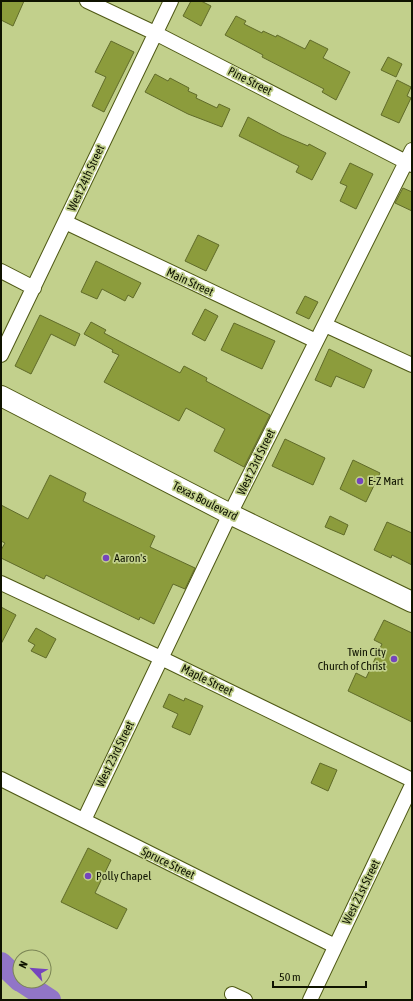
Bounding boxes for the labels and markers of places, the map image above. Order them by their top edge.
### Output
place label: E-Z Mart [368,474,404,488]
marker: E-Z Mart [355,476,365,486]
place label: Aaron's [114,551,146,565]
marker: Aaron's [101,553,111,563]
place label: Twin City Church of Christ [318,645,387,673]
marker: Twin City Church of Christ [389,654,399,664]
place label: Polly Chapel [96,869,152,883]
marker: Polly Chapel [83,871,93,881]

